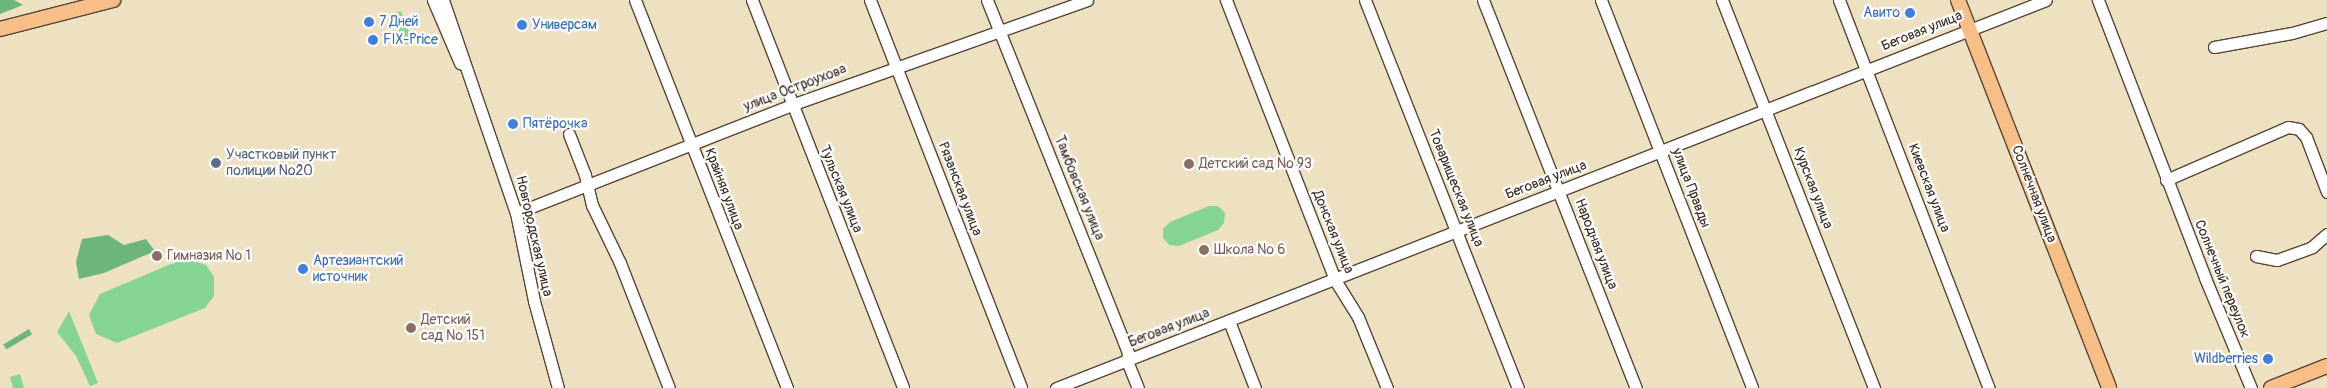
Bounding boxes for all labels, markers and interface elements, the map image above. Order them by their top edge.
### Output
place label: Авито [1863,5,1900,21]
street label: Беговая улица [1879,7,1965,55]
marker: Авито [1904,7,1916,19]
place label: 7 Дней [379,14,418,30]
marker: 7 Дней [363,16,375,28]
place label: Универсам [532,17,597,33]
marker: Универсам [516,19,528,31]
place label: FIX-Price [383,32,438,48]
marker: FIX-Price [367,34,379,46]
street label: улица Остроухова [741,61,849,115]
place label: Пятёрочка [523,116,587,132]
marker: Пятёрочка [507,118,519,130]
street label: Товарищеская улица [1425,127,1487,249]
street label: Тамбовская улица [1050,133,1108,243]
street label: Рязанская улица [934,140,986,238]
street label: Киевская улица [1904,141,1954,235]
street label: Тульская улица [816,143,866,235]
street label: Солнечная улица [2008,143,2060,245]
street label: Курская улица [1790,145,1836,231]
street label: Крайняя улица [701,146,747,232]
street label: улица Правды [1668,146,1714,230]
place label: Участковый пункт полиции №20 [226,147,337,180]
place label: Детский сад № 93 [1199,156,1312,172]
marker: Участковый пункт полиции №20 [210,157,222,169]
street label: Беговая улица [1503,157,1589,203]
marker: Детский сад № 93 [1183,158,1195,170]
street label: Новгородская улица [512,174,556,298]
street label: Донская улица [1309,188,1357,276]
street label: Народная улица [1571,196,1621,292]
street label: Солнечный переулок [2191,218,2253,340]
place label: Школа № 6 [1214,242,1285,258]
marker: Школа № 6 [1198,244,1210,256]
place label: Гимназия № 1 [167,248,251,264]
marker: Гимназия № 1 [151,250,163,262]
place label: Артезиантский источник [313,253,403,286]
marker: Артезиантский источник [297,263,309,275]
street label: Беговая улица [1126,305,1212,351]
place label: Детский сад № 151 [421,312,485,344]
marker: Детский сад № 151 [405,322,417,334]
place label: Wildberries [2194,351,2258,367]
marker: Wildberries [2262,353,2274,365]

